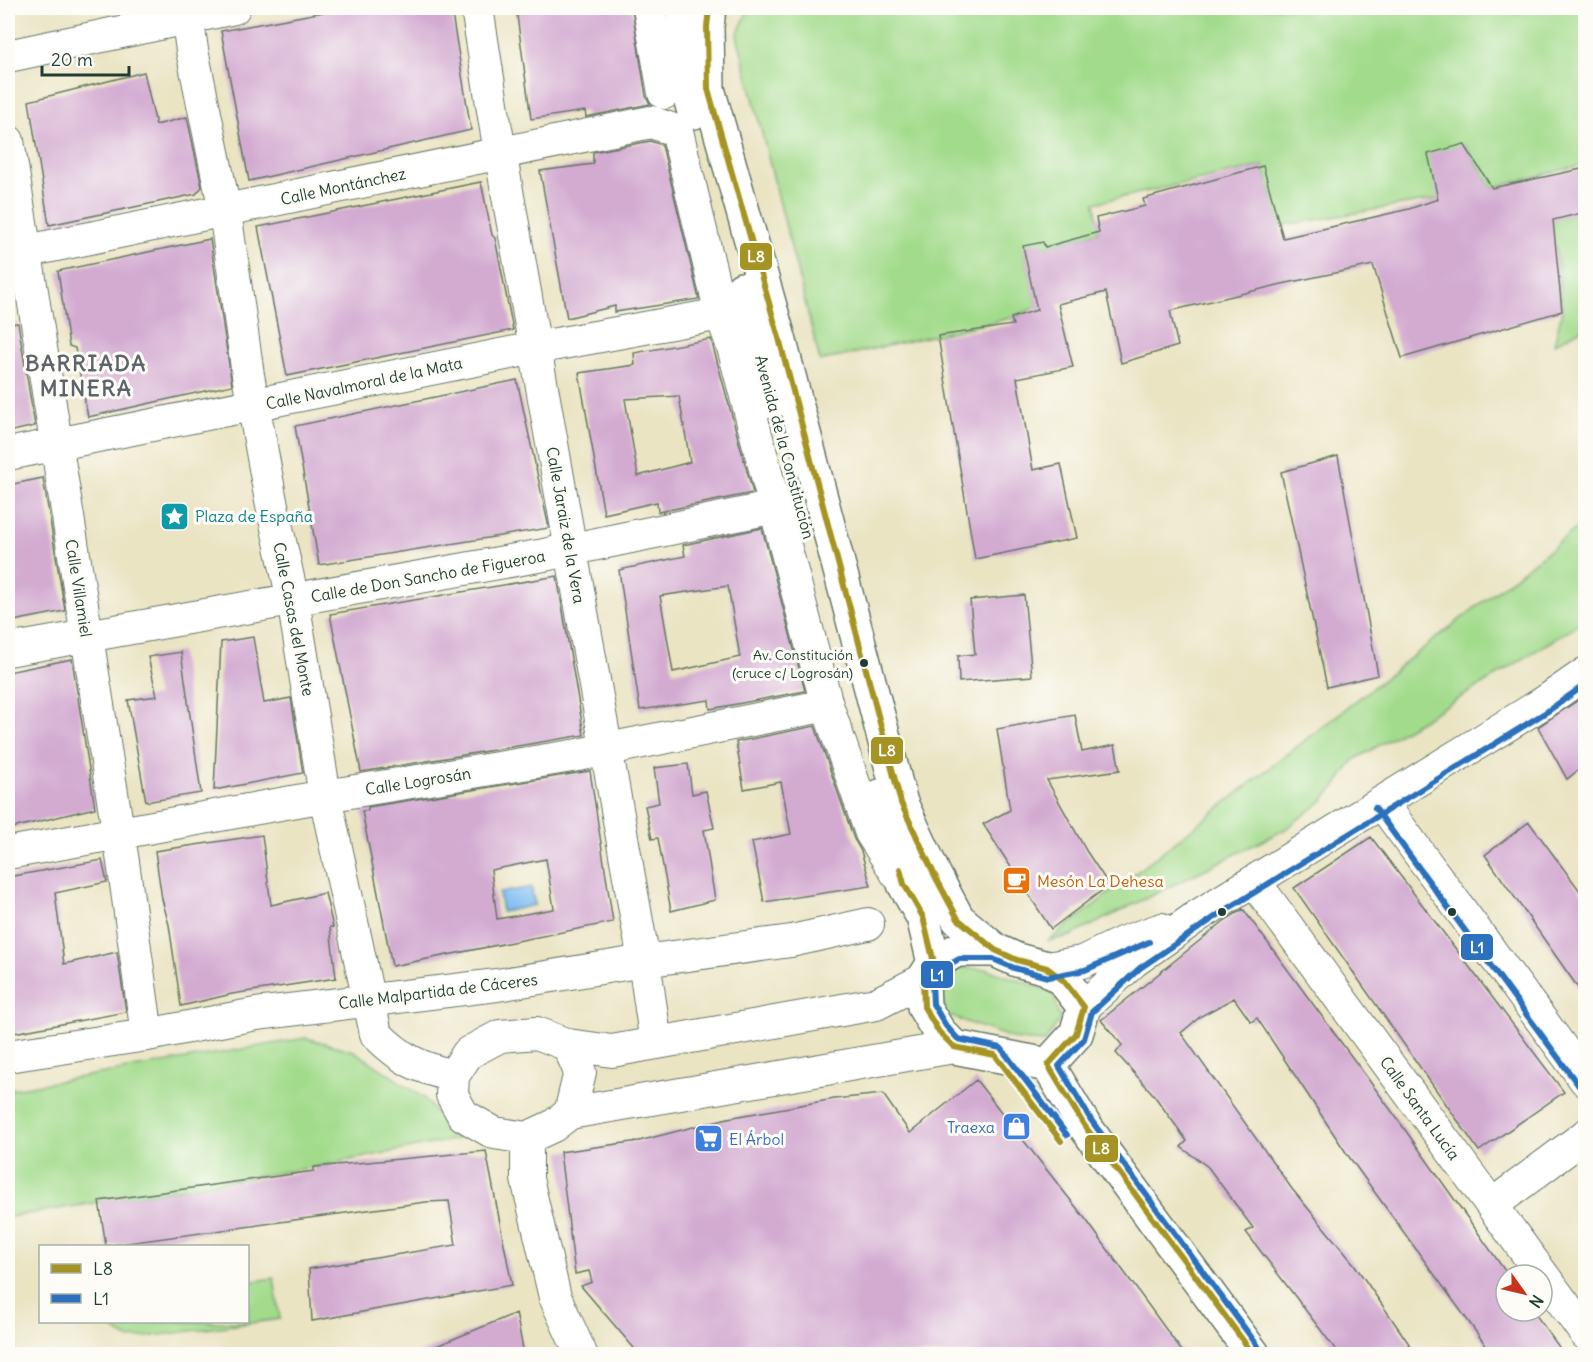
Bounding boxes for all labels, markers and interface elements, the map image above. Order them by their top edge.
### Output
scale bar [42,39,129,77]
text: 20 m [51,48,93,71]
street label: Calle Montánchez [279,163,408,209]
line badge: L8 [739,242,773,271]
text: L8 [747,246,765,266]
district label: BARRIADA MINERA [25,349,147,402]
street label: Calle Navalmoral de la Mata [264,352,464,414]
street label: Avenida de la Constitución [751,353,819,541]
street label: Calle Jaraiz de la Vera [542,445,590,605]
place icon: Plaza de España [158,500,190,532]
place label: Plaza de España [195,506,313,526]
street label: Calle Villamiel [61,538,97,638]
street label: Calle Casas del Monte [269,540,319,698]
street label: Calle de Don Sancho de Figueroa [309,546,547,606]
place label: Av. Constitución (cruce c/ Logrosán) [732,646,853,682]
marker: Av. Constitución (cruce c/ Logrosán) [858,657,870,669]
line badge: L8 [870,736,904,765]
text: L8 [878,740,896,760]
street label: Calle Logrosán [364,763,472,799]
cafe icon: Mesón La Dehesa [1000,865,1032,897]
place label: Mesón La Dehesa [1037,871,1164,891]
unlabelled marker [1216,906,1228,918]
unlabelled marker [1446,906,1458,918]
line badge: L1 [1460,933,1494,961]
text: L1 [1470,937,1484,957]
line badge: L1 [920,960,954,989]
text: L1 [930,965,944,985]
street label: Calle Malpartida de Cáceres [337,969,539,1013]
street label: Calle Santa Lucía [1376,1052,1464,1164]
shop icon: Traexa [1000,1111,1032,1143]
place label: Traexa [947,1117,995,1137]
supermarket icon: El Árbol [692,1123,724,1155]
place label: El Árbol [729,1129,784,1149]
line badge: L8 [1084,1134,1119,1163]
text: L8 [1092,1138,1110,1158]
legend [39,1245,249,1323]
text: L8 [93,1257,113,1280]
north arrow [1494,1263,1554,1323]
text: L1 [93,1287,109,1310]
text: N [1525,1291,1548,1312]

